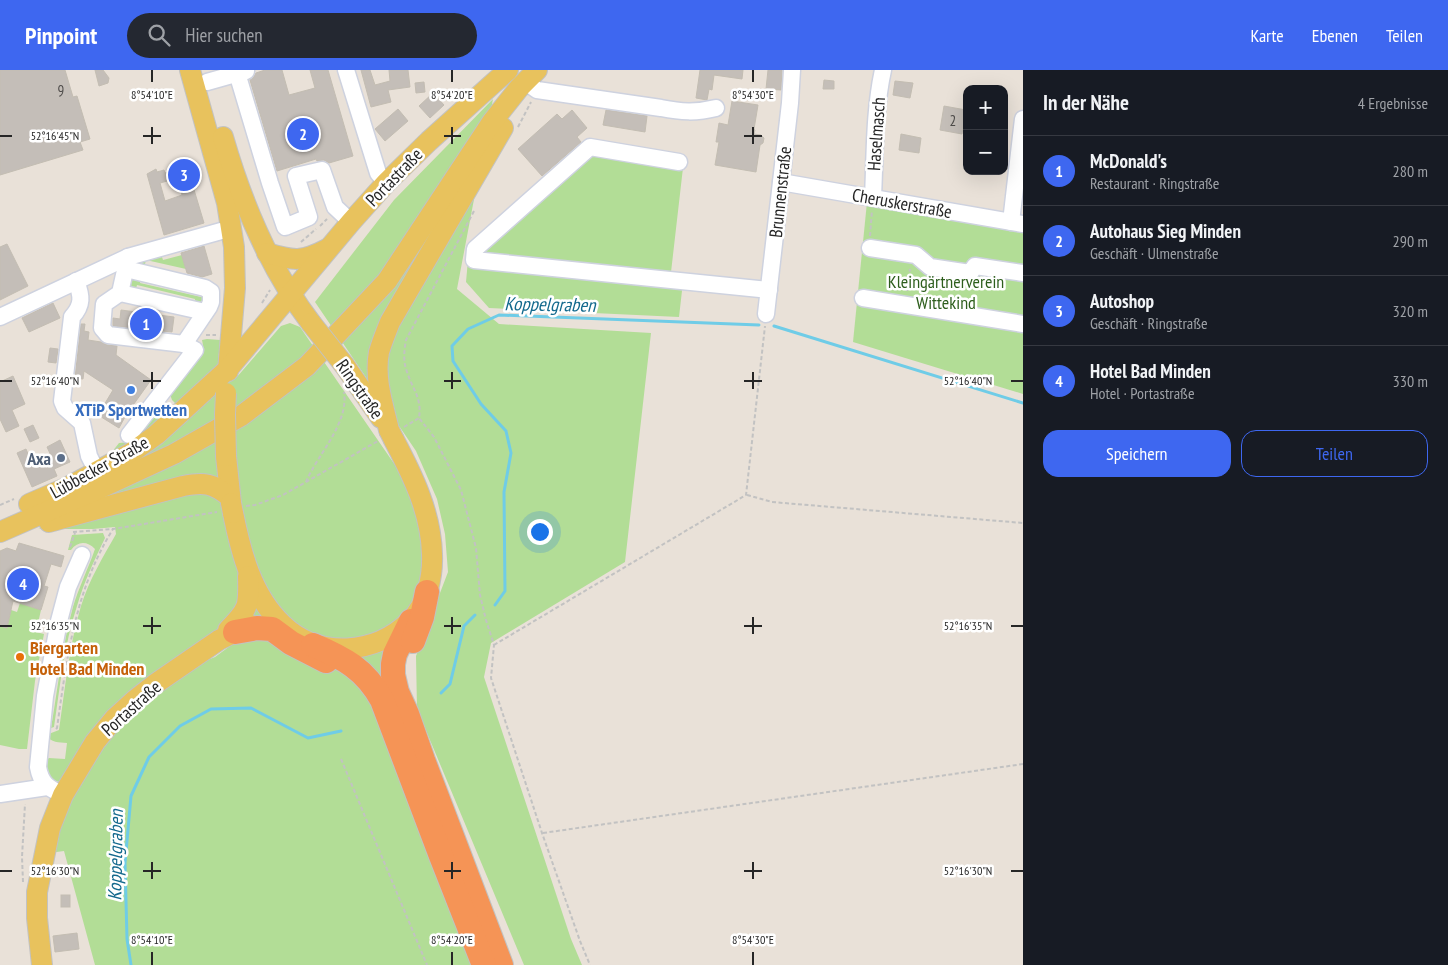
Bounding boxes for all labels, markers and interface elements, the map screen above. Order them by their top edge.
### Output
search box [127,13,477,58]
text: Pinpoint [25,20,97,51]
icon: search [145,21,173,49]
text: Hier suchen [185,23,263,47]
text: Karte [1250,24,1284,47]
text: Ebenen [1312,24,1358,47]
text: Teilen [1386,24,1423,47]
house number: 9 [58,81,64,100]
map controls [963,85,1008,175]
button: + [963,85,1008,130]
text: 8°54'10"E [131,87,173,102]
text: 8°54'20"E [431,87,473,102]
text: 8°54'30"E [732,87,774,102]
text: In der Nähe [1043,89,1129,116]
text: 4 Ergebnisse [1358,93,1428,113]
street label: Haselmasch [862,96,890,172]
house number: 2 [950,111,956,130]
pin: 2 [287,115,319,153]
text: 52°16'45"N [31,128,79,143]
button: − [963,130,1008,175]
street label: Portastraße [361,143,427,211]
street label: Brunnenstraße [764,145,796,239]
text: McDonald's [1090,149,1167,173]
pin: 3 [168,156,200,194]
text: 1 [1055,161,1063,181]
text: 280 m [1393,161,1428,181]
text: Restaurant · Ringstraße [1090,173,1219,193]
street label: Cheruskerstraße [850,183,954,223]
text: Autohaus Sieg Minden [1090,219,1241,243]
text: 2 [1055,231,1063,251]
text: 290 m [1393,231,1428,251]
text: Geschäft · Ulmenstraße [1090,243,1219,263]
park label: Kleingärtnerverein Wittekind [888,270,1004,314]
text: Autoshop [1090,289,1154,313]
water label: Koppelgraben [504,291,597,317]
text: 3 [1055,301,1063,321]
text: 320 m [1393,301,1428,321]
pin: 1 [130,305,162,343]
text: Geschäft · Ringstraße [1090,313,1208,333]
street label: Ringstraße [331,355,389,423]
text: Hotel Bad Minden [1090,359,1211,383]
text: 4 [1055,371,1063,391]
text: 330 m [1393,371,1428,391]
text: 52°16'40"N [31,373,79,388]
text: 52°16'40"N [944,373,992,388]
text: Hotel · Portastraße [1090,383,1195,403]
marker: XTiP Sportwetten [125,384,137,396]
place label: XTiP Sportwetten [75,398,187,421]
button: Speichern [1043,430,1231,477]
button: Teilen [1241,430,1428,477]
street label: Lübbecker Straße [46,431,152,503]
place label: Axa [26,447,51,470]
marker: Axa [55,452,67,464]
your location [527,519,553,545]
pin: 4 [7,565,39,603]
text: 52°16'35"N [31,618,79,633]
text: 52°16'35"N [944,618,992,633]
place label: Biergarten Hotel Bad Minden [30,636,144,680]
marker: Biergarten Hotel Bad Minden [14,651,26,663]
street label: Portastraße [96,675,166,741]
water label: Koppelgraben [102,808,128,901]
text: 52°16'30"N [31,863,79,878]
text: 52°16'30"N [944,863,992,878]
text: 8°54'10"E [131,932,173,947]
text: 8°54'20"E [431,932,473,947]
text: 8°54'30"E [732,932,774,947]

